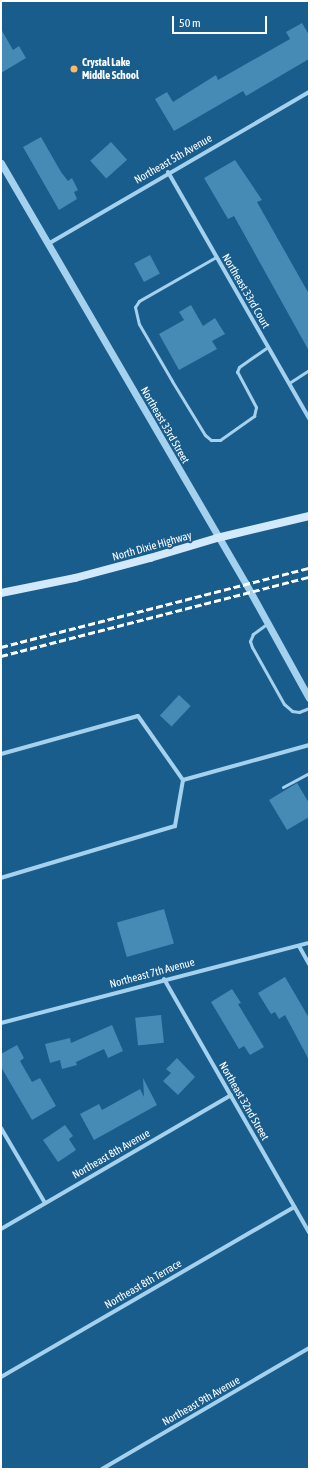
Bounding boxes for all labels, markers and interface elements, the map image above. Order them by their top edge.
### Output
scale bar [174,8,269,34]
text: 50 m [179,16,201,30]
place label: Crystal Lake Middle School [82,56,139,82]
marker: Crystal Lake Middle School [69,64,79,74]
street label: Northeast 5th Avenue [132,131,214,187]
street label: Northeast 33rd Court [219,251,273,331]
street label: Northeast 33rd Street [138,384,192,466]
street label: North Dixie Highway [111,528,193,564]
street label: Northeast 7th Avenue [108,955,196,991]
street label: Northeast 32nd Street [216,1059,272,1143]
street label: Northeast 8th Avenue [70,1126,152,1182]
street label: Northeast 8th Terrace [102,1257,184,1311]
street label: Northeast 9th Avenue [160,1373,242,1429]

